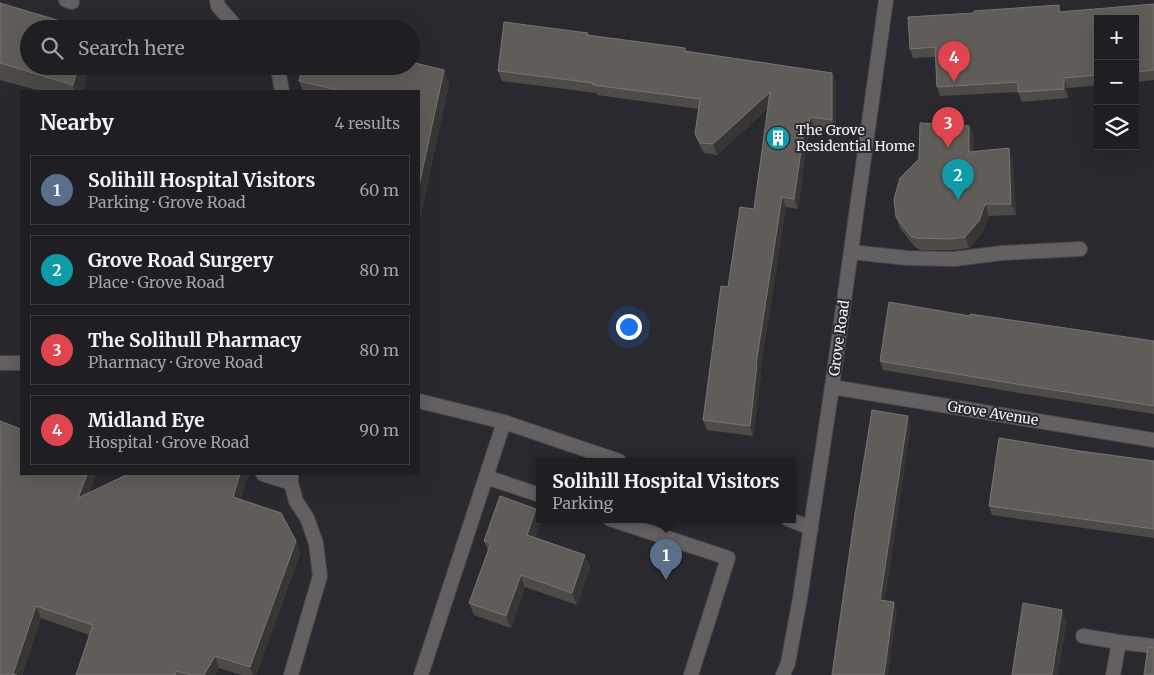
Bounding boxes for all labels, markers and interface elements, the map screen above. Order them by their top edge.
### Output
map controls [1094,15,1139,150]
button: + [1094,15,1139,60]
search box [20,20,420,75]
icon: search [38,34,66,62]
text: Search here [78,36,185,60]
pin: 4 [938,41,970,82]
button: − [1094,60,1139,105]
button: layers [1094,105,1139,150]
pin: 3 [932,107,964,148]
text: Nearby [40,109,114,136]
text: 4 results [334,113,400,133]
place label: The Grove Residential Home [796,121,915,155]
building icon: The Grove Residential Home [765,125,791,151]
pin: 2 [942,159,974,200]
text: Solihill Hospital Visitors [88,168,315,192]
text: 1 [53,180,61,200]
text: 60 m [359,180,399,200]
text: Parking · Grove Road [88,192,246,212]
text: Grove Road Surgery [88,248,273,272]
text: 2 [52,260,62,280]
text: 80 m [360,260,399,280]
text: Place · Grove Road [88,272,225,292]
street label: Grove Road [825,298,853,377]
your location [616,314,642,340]
text: The Solihull Pharmacy [88,328,301,352]
text: 3 [52,340,62,360]
text: 80 m [360,340,399,360]
text: Pharmacy · Grove Road [88,352,263,372]
street label: Grove Avenue [946,397,1040,429]
text: Midland Eye [88,408,205,432]
text: 4 [52,420,62,440]
text: 90 m [359,420,399,440]
text: Hospital · Grove Road [88,432,249,452]
popup [536,458,796,523]
text: Solihill Hospital Visitors [552,469,780,493]
text: Parking [552,493,613,513]
pin: 1 [650,539,682,580]

